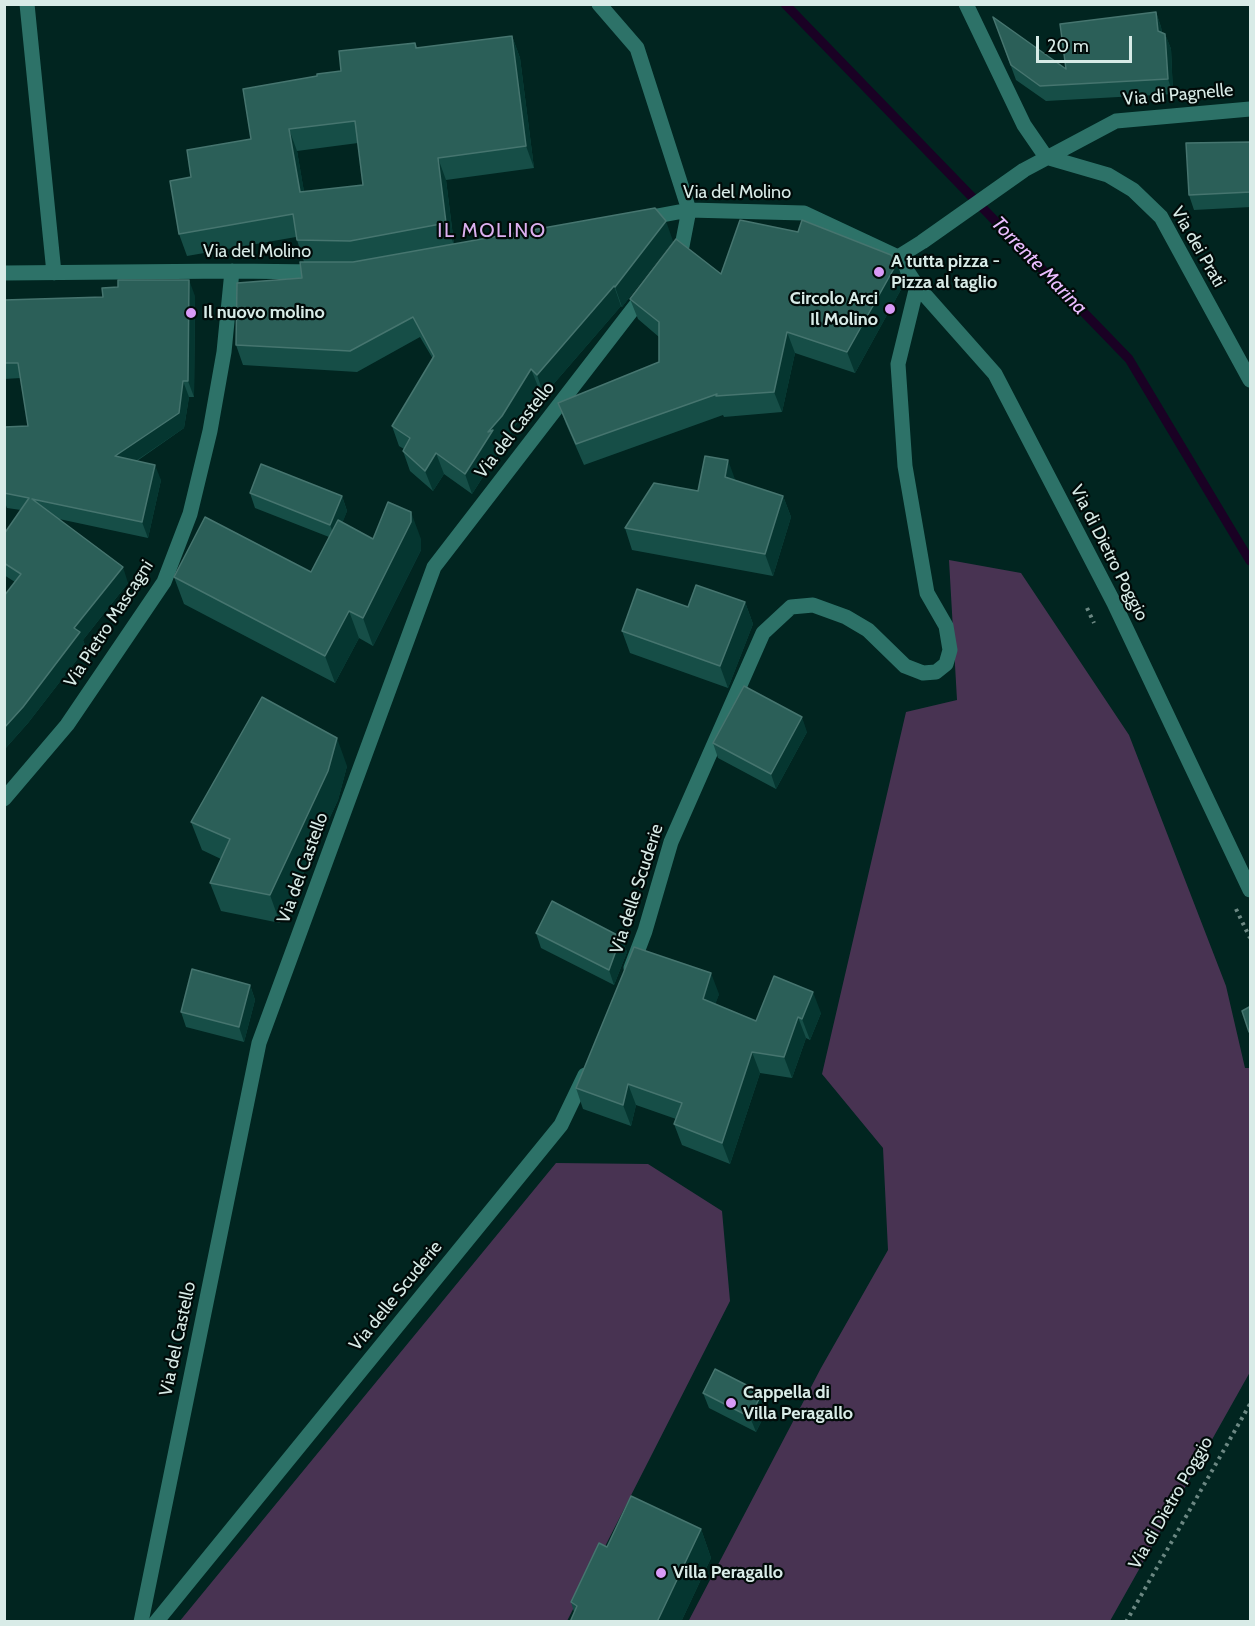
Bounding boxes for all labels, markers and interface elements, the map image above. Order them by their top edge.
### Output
scale bar [1039,24,1135,62]
text: 20 m [1047,35,1089,57]
street label: Via di Pagnelle [1122,79,1234,111]
street label: Via del Molino [683,182,791,204]
street label: Via dei Prati [1166,203,1230,291]
water label: Torrente Marina [986,212,1092,320]
district label: IL MOLINO [437,219,547,243]
street label: Via del Molino [203,241,311,263]
place label: A tutta pizza - Pizza al taglio [891,251,1000,294]
marker: A tutta pizza - Pizza al taglio [872,265,886,279]
place label: Circolo Arci Il Molino [790,288,878,330]
place label: Il nuovo molino [203,302,325,324]
marker: Circolo Arci Il Molino [883,302,897,316]
marker: Il nuovo molino [184,306,198,320]
street label: Via del Castello [471,377,559,483]
street label: Via di Dietro Poggio [1065,481,1153,625]
street label: Via Pietro Mascagni [60,556,158,692]
street label: Via del Castello [273,810,333,926]
street label: Via delle Scuderie [606,821,668,957]
street label: Via delle Scuderie [345,1237,447,1355]
street label: Via del Castello [155,1280,201,1398]
place label: Cappella di Villa Peragallo [743,1382,853,1424]
marker: Cappella di Villa Peragallo [724,1396,738,1410]
street label: Via di Dietro Poggio [1124,1433,1218,1573]
place label: Villa Peragallo [673,1562,783,1584]
marker: Villa Peragallo [654,1566,668,1580]

